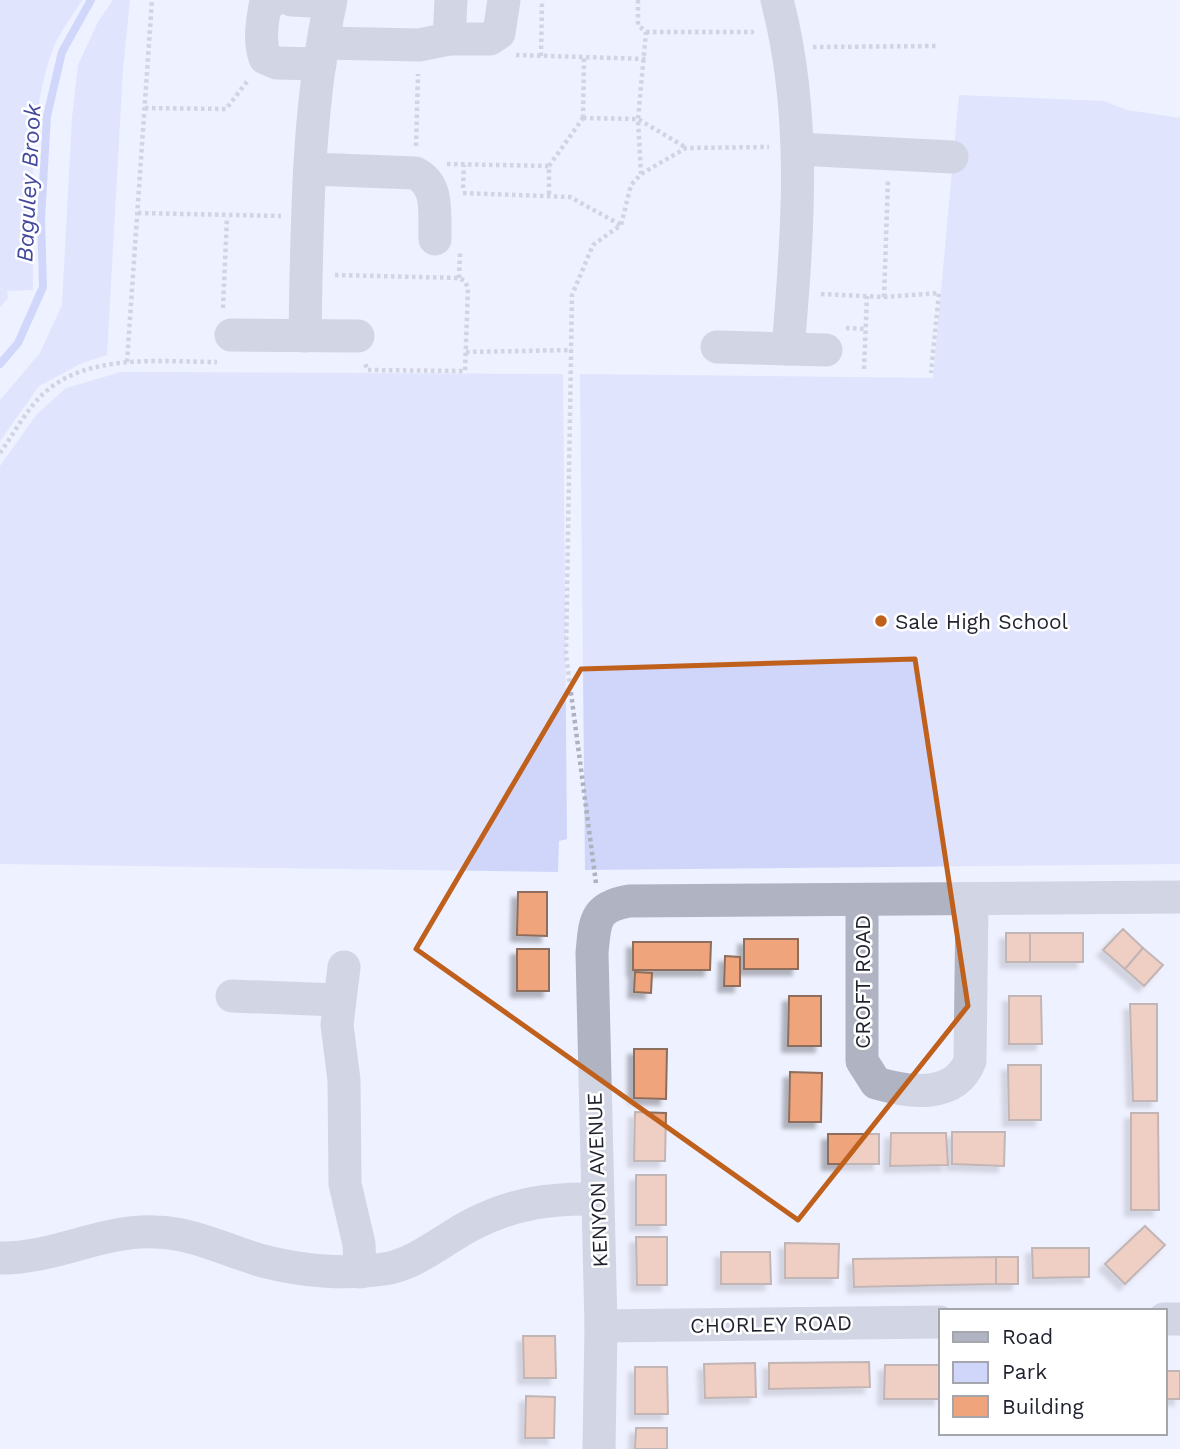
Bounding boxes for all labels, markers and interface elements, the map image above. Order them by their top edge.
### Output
water label: Baguley Brook [11,102,47,263]
place label: Sale High School [895,609,1069,634]
marker: Sale High School [873,613,889,629]
street label: CROFT ROAD [850,915,875,1049]
street label: KENYON AVENUE [581,1092,613,1268]
legend [939,1309,1166,1435]
street label: CHORLEY ROAD [690,1310,852,1338]
text: Road [1002,1324,1053,1349]
text: Park [1002,1359,1047,1384]
text: Building [1002,1394,1084,1419]

